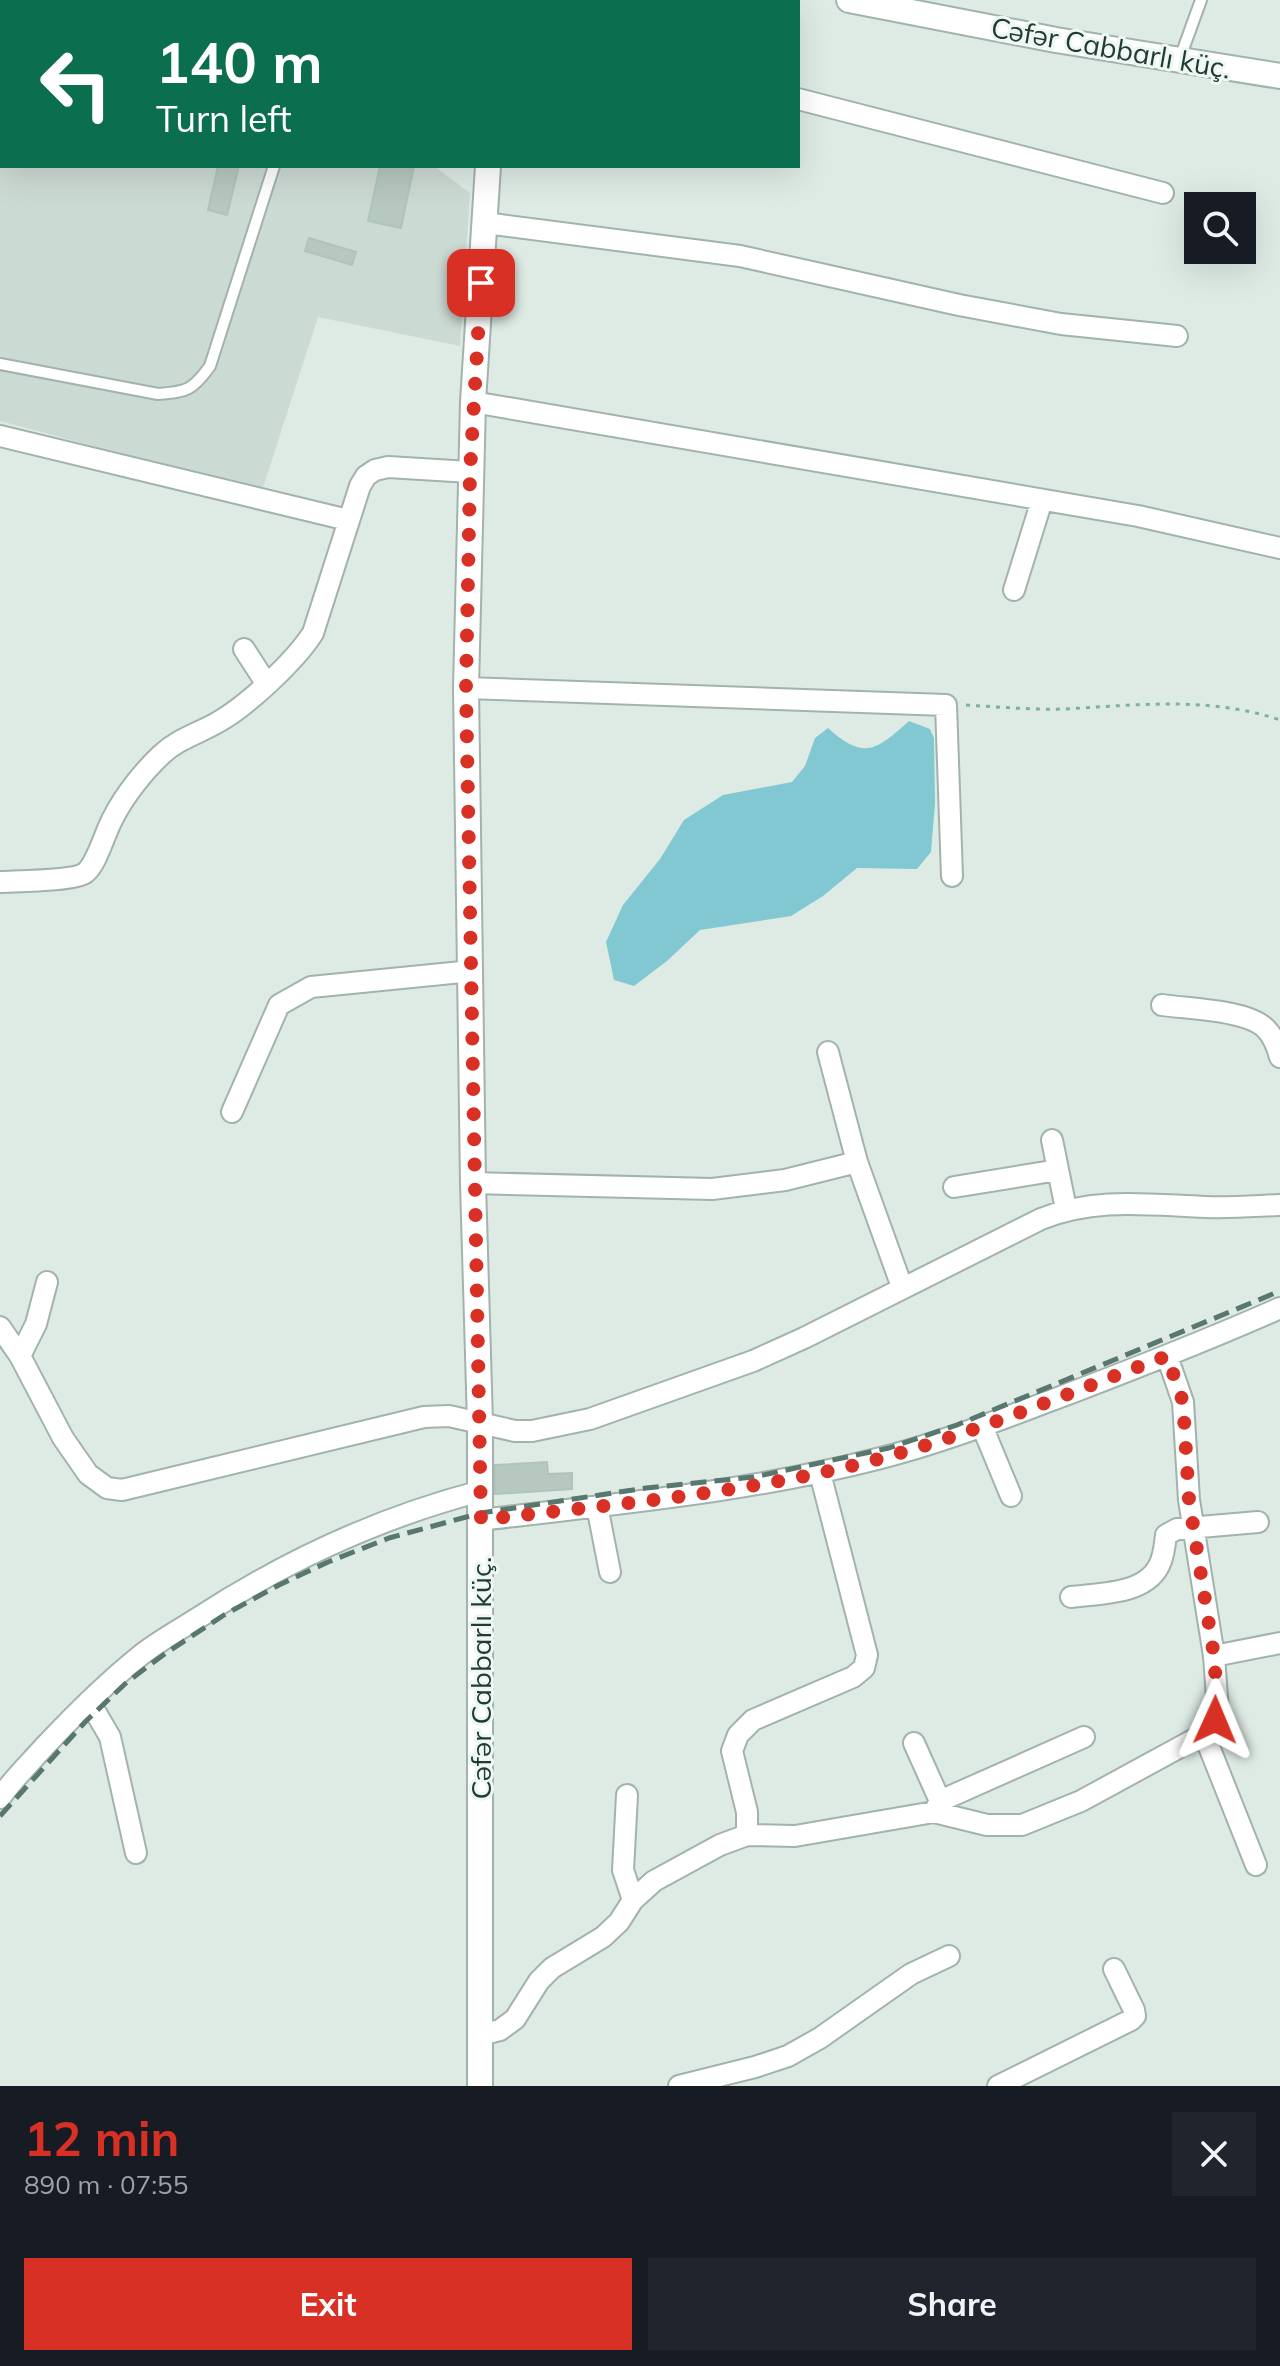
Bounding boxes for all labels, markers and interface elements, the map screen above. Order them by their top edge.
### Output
street label: Cəfər Cabbarlı küç. [988,9,1234,86]
text: 140 m [156,27,323,97]
icon: left [24,32,128,136]
text: Turn left [156,96,292,141]
map controls [1184,192,1256,264]
button: search [1184,192,1256,264]
pin [447,249,515,317]
icon: arrive [459,261,503,305]
street label: Cəfər Cabbarlı küç. [463,1557,498,1799]
position arrow [1173,1678,1257,1762]
text: 12 min [24,2108,179,2168]
button: close [1172,2112,1256,2196]
text: 890 m · 07:55 [24,2168,188,2201]
button: Exit [24,2258,632,2350]
button: Share [648,2258,1256,2350]

